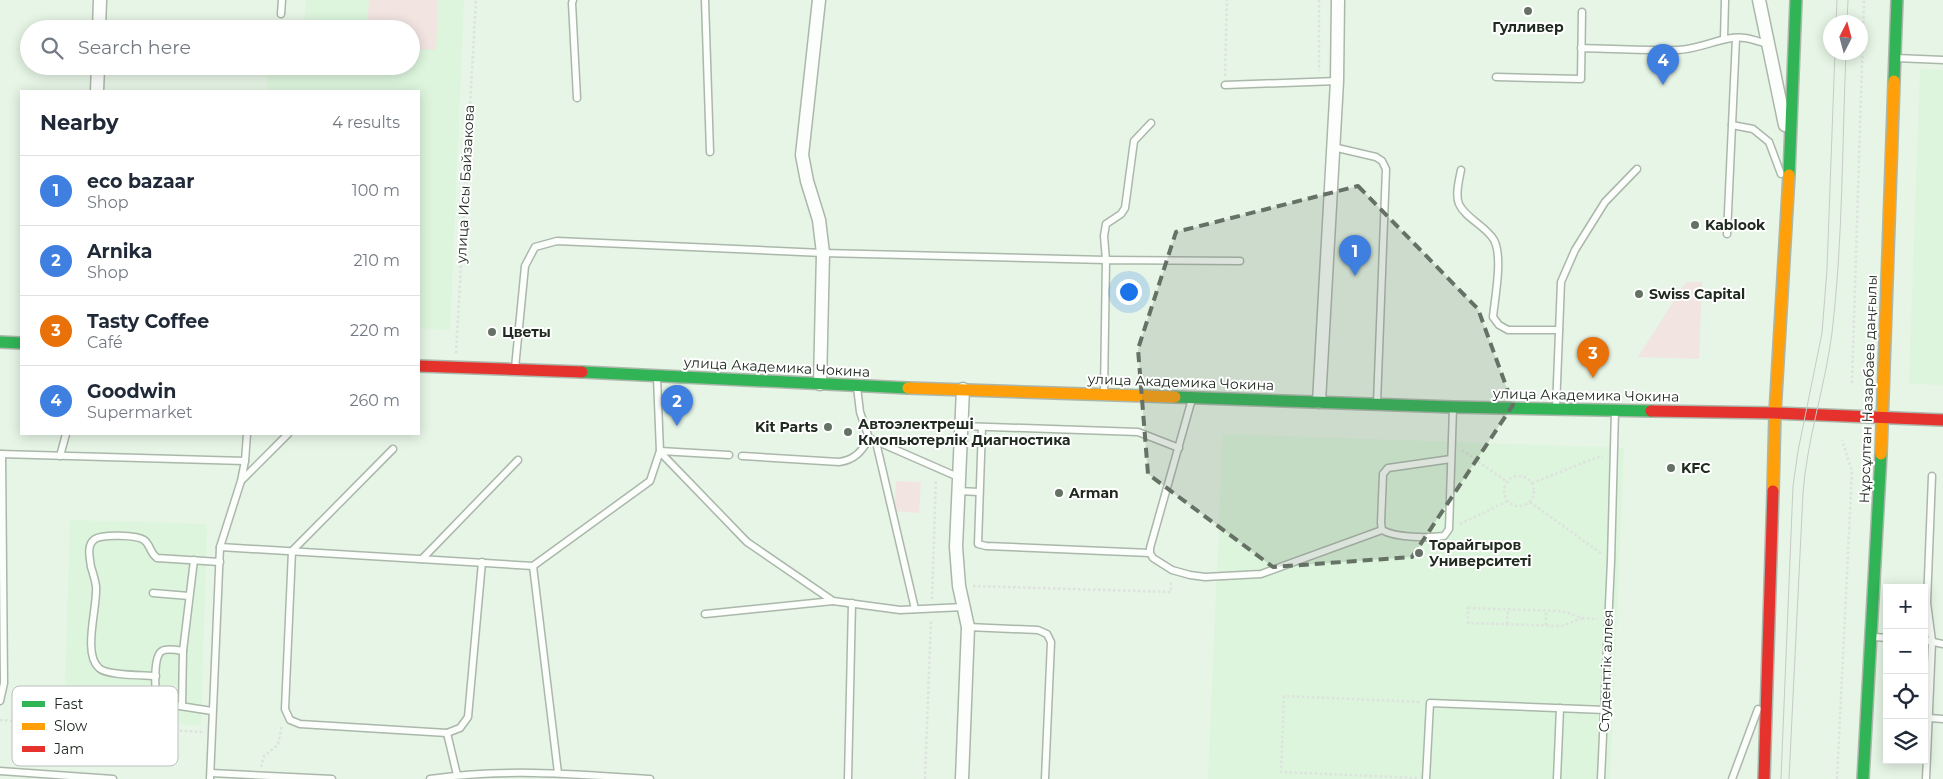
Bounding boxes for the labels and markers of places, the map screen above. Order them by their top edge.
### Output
marker: Гулливер [1522,5,1534,17]
place label: Гулливер [1492,18,1564,36]
pin: 4 [1647,44,1679,85]
place label: Kablook [1705,216,1766,234]
marker: Kablook [1689,219,1701,231]
pin: 1 [1339,235,1371,276]
place label: Swiss Capital [1649,285,1745,303]
marker: Swiss Capital [1633,288,1645,300]
place label: Цветы [502,323,551,341]
marker: Цветы [486,326,498,338]
pin: 3 [1577,337,1609,378]
pin: 2 [661,385,693,426]
place label: Автоэлектреші Кмопьютерлік Диагностика [858,415,1071,449]
place label: Kit Parts [755,418,819,436]
marker: Kit Parts [822,421,834,433]
marker: Автоэлектреші Кмопьютерлік Диагностика [842,426,854,438]
place label: KFC [1681,459,1710,477]
marker: KFC [1665,462,1677,474]
place label: Arman [1068,484,1119,502]
marker: Arman [1053,487,1065,499]
place label: Торайгыров Университеті [1429,536,1532,570]
marker: Торайгыров Университеті [1413,547,1425,559]

